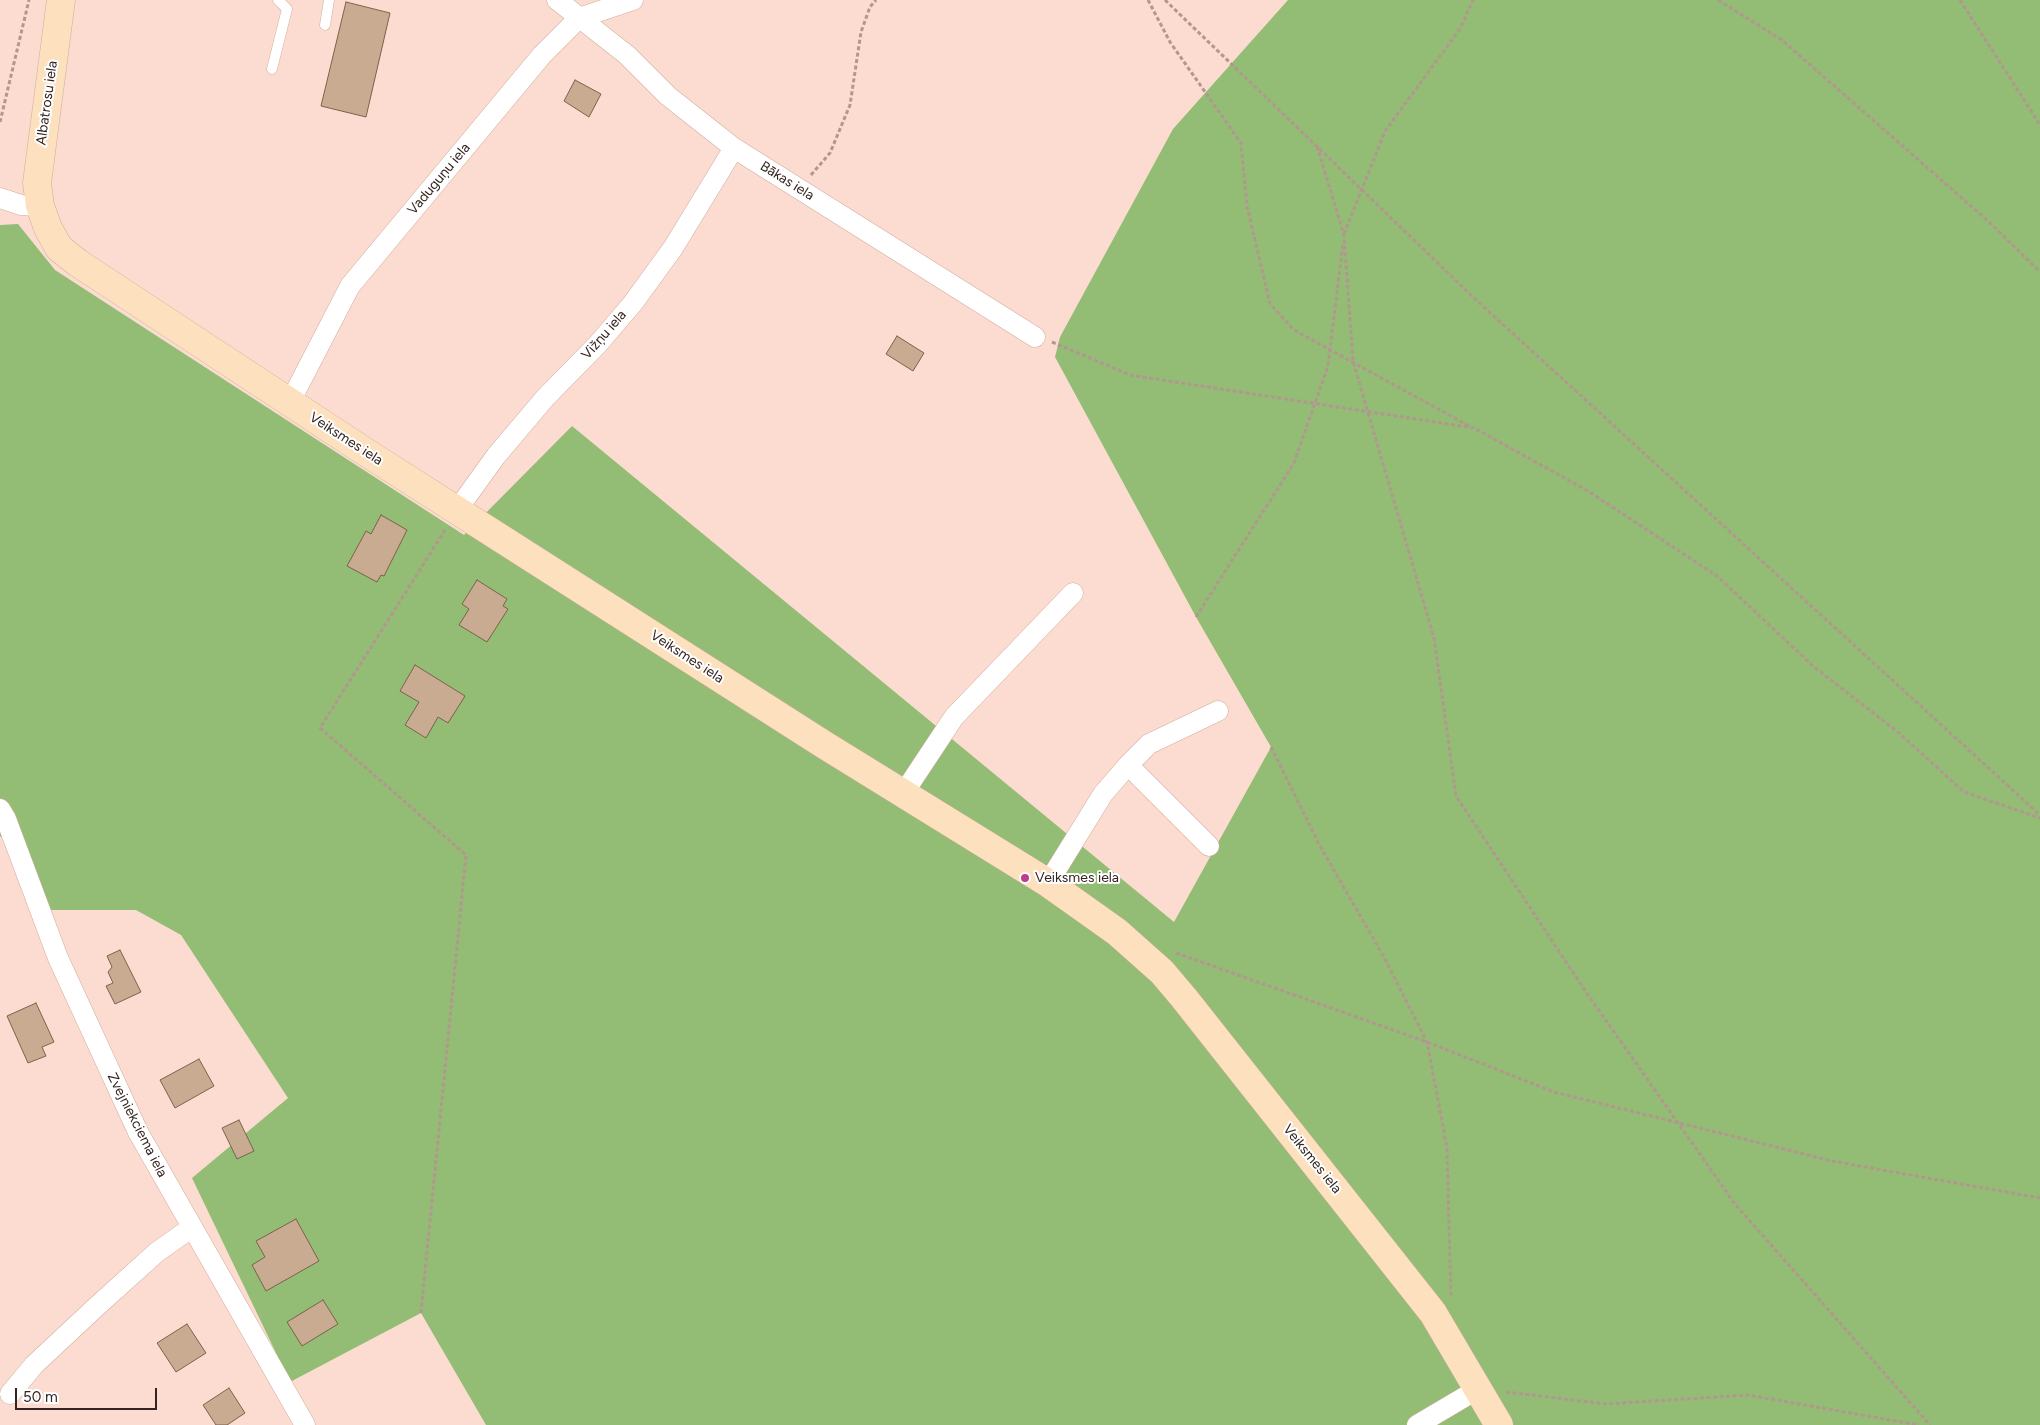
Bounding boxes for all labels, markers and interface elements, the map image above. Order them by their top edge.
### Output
street label: Albatrosu iela [33,60,61,146]
street label: Vaduguņu iela [404,140,474,218]
street label: Bākas iela [757,158,817,204]
street label: Vižņu iela [578,307,630,363]
street label: Veiksmes iela [306,409,386,469]
street label: Veiksmes iela [647,627,727,687]
place label: Veiksmes iela [1035,870,1119,886]
marker: Veiksmes iela [1019,872,1031,884]
street label: Zvejniekciema iela [103,1070,171,1180]
street label: Veiksmes iela [1279,1121,1345,1197]
scale bar [18,1378,160,1410]
text: 50 m [23,1388,58,1406]

